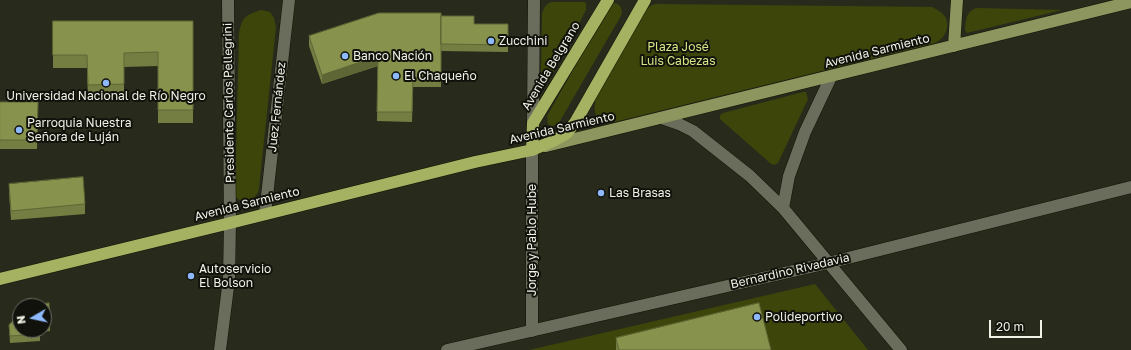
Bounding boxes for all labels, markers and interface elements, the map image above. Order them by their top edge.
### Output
street label: Avenida Belgrano [519,19,583,113]
street label: Presidente Carlos Pellegrini [220,23,238,183]
street label: Avenida Sarmiento [823,31,931,71]
place label: Zucchini [499,34,547,48]
marker: Zucchini [486,36,496,46]
park label: Plaza José Luis Cabezas [641,40,715,68]
place label: Banco Nación [353,49,432,63]
marker: Banco Nación [340,51,350,61]
street label: Juez Fernández [265,61,289,153]
place label: El Chaqueño [404,69,477,83]
marker: El Chaqueño [391,71,401,81]
marker: Universidad Nacional de Río Negro [101,78,111,88]
place label: Universidad Nacional de Río Negro [6,89,206,103]
street label: Avenida Sarmiento [508,109,616,147]
place label: Parroquia Nuestra Señora de Luján [27,116,131,144]
marker: Parroquia Nuestra Señora de Luján [14,125,24,135]
street label: Avenida Sarmiento [193,184,301,224]
street label: Jorge y Pablo Hube [525,184,539,296]
place label: Las Brasas [609,186,671,200]
marker: Las Brasas [596,188,606,198]
street label: Bernardino Rivadavia [729,250,851,292]
place label: Autoservicio El Bolson [199,262,271,290]
marker: Autoservicio El Bolson [186,271,196,281]
north arrow [12,298,52,338]
place label: Polideportivo [765,310,843,324]
marker: Polideportivo [752,312,762,322]
scale bar [991,312,1044,338]
text: N [14,315,28,325]
text: 20 m [996,319,1024,334]

